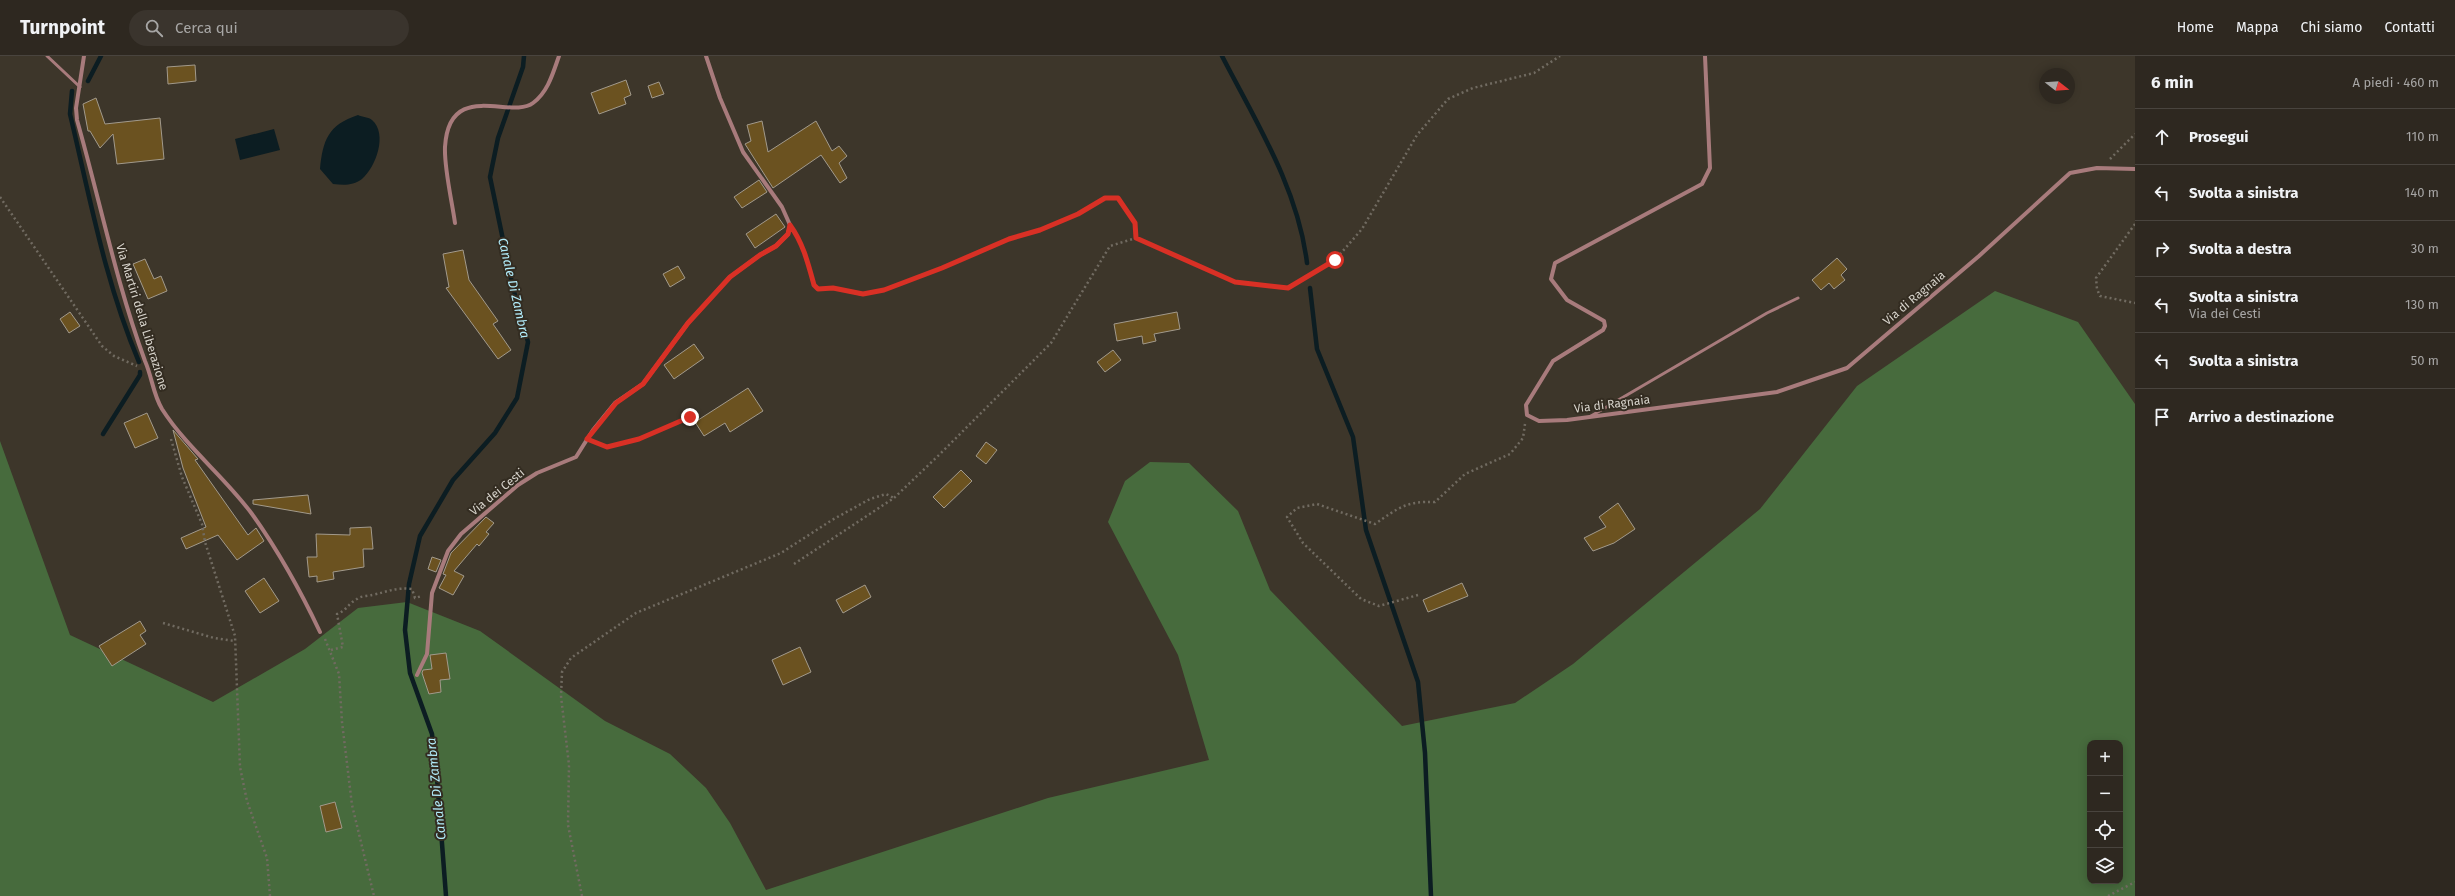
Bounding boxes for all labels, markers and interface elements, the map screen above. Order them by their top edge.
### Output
search box [129,10,409,46]
text: Turnpoint [20,16,105,39]
icon: search [143,17,165,39]
text: Cerca qui [175,19,238,37]
text: Home [2177,19,2214,36]
text: Mappa [2236,19,2279,36]
text: Chi siamo [2301,19,2362,36]
text: Contatti [2384,19,2435,36]
north arrow [2039,68,2075,104]
text: 6 min [2151,72,2194,93]
text: A piedi · 460 m [2352,75,2439,90]
icon: ahead [2151,126,2173,148]
text: Prosegui [2189,128,2248,146]
text: 110 m [2406,129,2439,144]
icon: left [2151,182,2173,204]
text: Svolta a sinistra [2189,184,2299,202]
text: 140 m [2405,185,2439,200]
water label: Canale Di Zambra [495,236,533,340]
icon: right [2151,238,2173,260]
text: Svolta a destra [2189,240,2291,258]
text: 30 m [2411,241,2439,256]
street label: Via Martiri della Liberazione [113,242,171,392]
route start [1326,251,1344,269]
street label: Via di Ragnaia [1880,268,1948,328]
text: Svolta a sinistra [2189,288,2299,306]
icon: left [2151,294,2173,316]
text: 130 m [2405,297,2439,312]
text: Via dei Cesti [2189,306,2261,321]
icon: left [2151,350,2173,372]
text: Svolta a sinistra [2189,352,2299,370]
text: 50 m [2411,353,2439,368]
street label: Via di Ragnaia [1573,392,1651,416]
icon: arrive [2151,406,2173,428]
route end [681,408,699,426]
text: Arrivo a destinazione [2189,408,2334,426]
street label: Via dei Cesti [467,466,527,518]
water label: Canale Di Zambra [423,737,449,841]
map controls [2087,740,2123,884]
button: + [2087,740,2123,776]
button: − [2087,776,2123,812]
button: locate [2087,812,2123,848]
button: layers [2087,848,2123,884]

